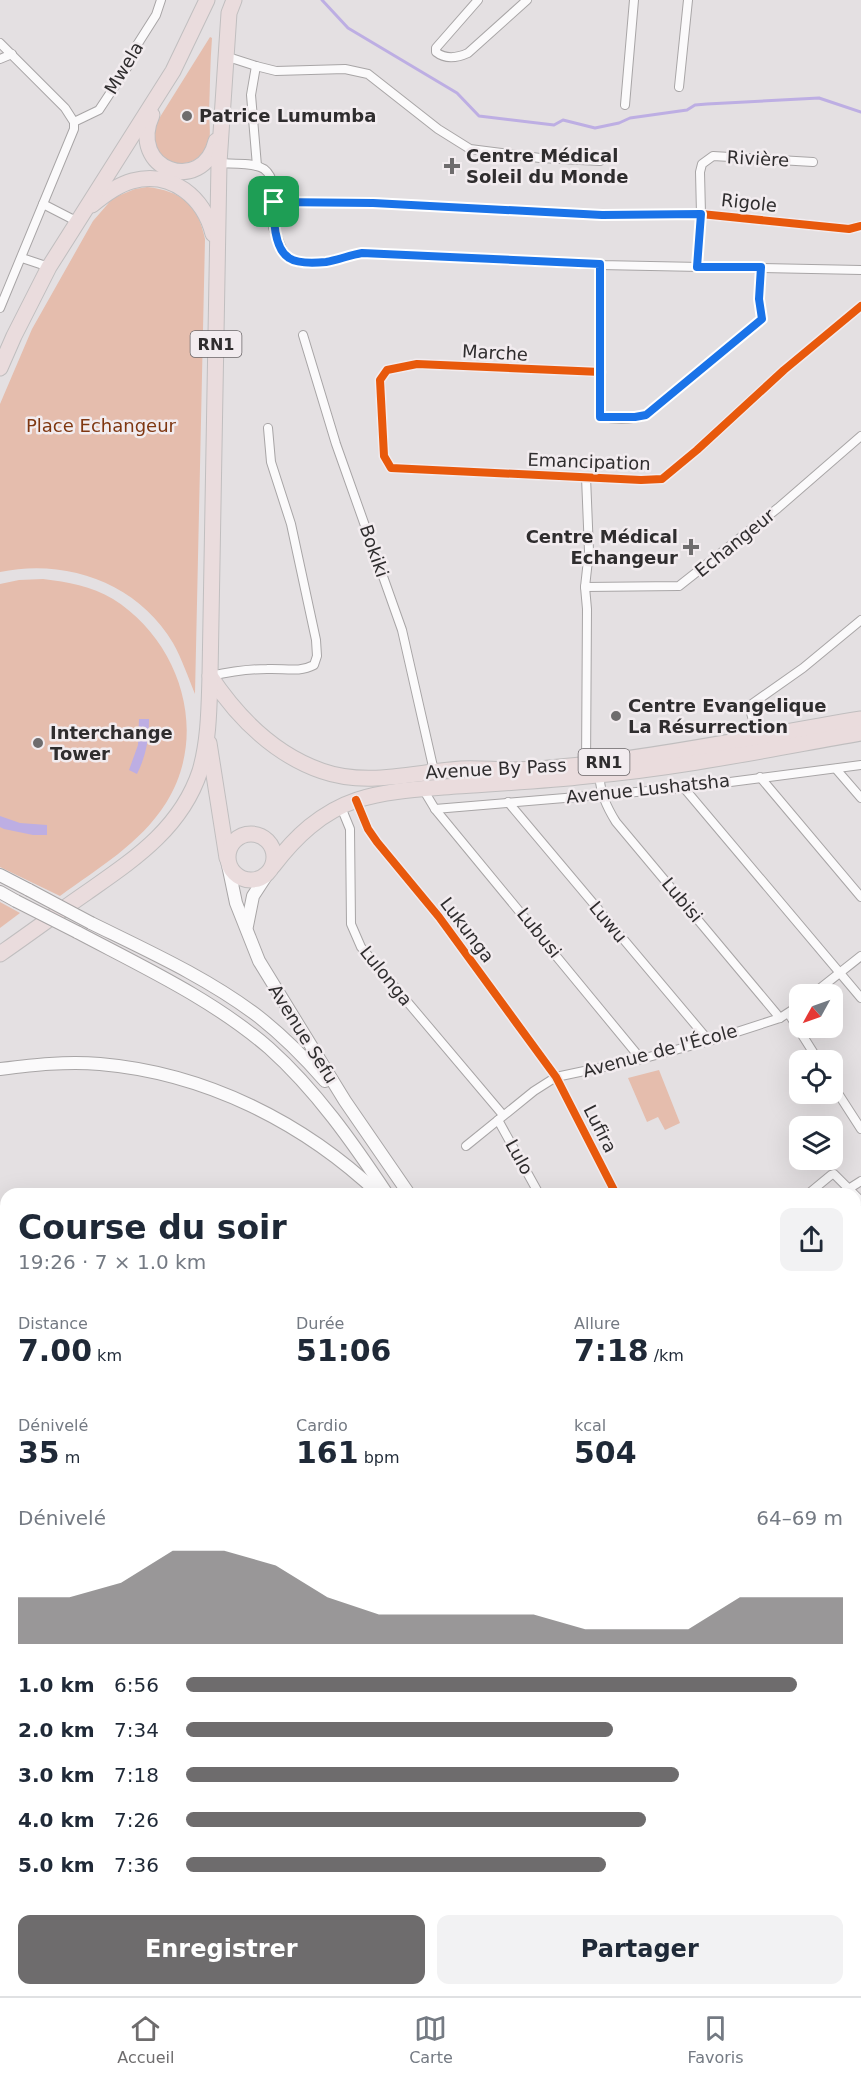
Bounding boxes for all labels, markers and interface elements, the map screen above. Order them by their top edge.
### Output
street label: Mwela [100,38,147,98]
place label: Patrice Lumumba [199,105,376,126]
marker: Patrice Lumumba [180,109,194,123]
place label: Centre Médical Soleil du Monde [466,145,628,187]
street label: Rivière [726,146,790,171]
marker: Centre Médical Soleil du Monde [443,157,461,175]
pin [248,176,299,227]
icon: arrive [257,185,290,218]
street label: Rigole [720,189,778,216]
road number: RN1 [190,331,242,357]
street label: Marche [462,340,529,365]
park label: Place Echangeur [26,415,177,436]
street label: Emancipation [527,449,651,474]
street label: Echangeur [691,504,779,581]
street label: Bokiki [356,522,393,580]
place label: Centre Médical Echangeur [526,526,678,568]
marker: Centre Médical Echangeur [682,538,700,556]
place label: Centre Evangelique La Résurrection [628,695,827,737]
marker: Centre Evangelique La Résurrection [609,709,623,723]
place label: Interchange Tower [50,722,173,764]
marker: Interchange Tower [31,736,45,750]
road number: RN1 [578,749,630,775]
street label: Avenue By Pass [425,754,567,783]
street label: Avenue Lushatsha [565,769,731,808]
street label: Lubisi [658,873,707,926]
street label: Lukunga [436,893,499,966]
street label: Luwu [585,897,632,947]
street label: Lubusi [513,903,566,962]
street label: Lulonga [356,941,417,1010]
street label: Avenue Sefu [265,980,342,1087]
north arrow [789,984,843,1038]
map controls [789,984,843,1170]
street label: Avenue de l'École [580,1020,739,1081]
button: locate [789,1050,843,1104]
street label: Lufira [580,1101,621,1156]
button: layers [789,1116,843,1170]
street label: Lulo [501,1135,538,1178]
text: Course du soir [18,1208,287,1247]
button: share [780,1208,843,1271]
text: 19:26 · 7 × 1.0 km [18,1250,206,1274]
text: Distance [18,1314,88,1333]
text: Durée [296,1314,344,1333]
text: Allure [574,1314,620,1333]
text: 7.00 [18,1333,92,1368]
text: 51:06 [296,1333,392,1368]
text: 7:18 [574,1333,649,1368]
text: km [92,1346,122,1365]
text: /km [649,1346,684,1365]
text: Dénivelé [18,1416,88,1435]
text: Cardio [296,1416,348,1435]
text: kcal [574,1416,606,1435]
text: 35 [18,1435,60,1470]
text: 161 [296,1435,359,1470]
text: 504 [574,1435,637,1470]
text: m [60,1448,80,1467]
text: bpm [359,1448,400,1467]
text: Dénivelé [18,1506,106,1530]
text: 64–69 m [756,1506,843,1530]
text: 1.0 km [18,1673,95,1697]
text: 6:56 [114,1673,159,1697]
text: 2.0 km [18,1718,95,1742]
text: 7:34 [114,1718,159,1742]
text: 3.0 km [18,1763,95,1787]
text: 7:18 [114,1763,159,1787]
text: 4.0 km [18,1808,95,1832]
text: 7:26 [114,1808,159,1832]
text: 5.0 km [18,1853,95,1877]
text: 7:36 [114,1853,159,1877]
button: Enregistrer [18,1915,425,1984]
button: Partager [437,1915,843,1984]
tab: Accueil [117,2012,174,2067]
tab: Carte [409,2012,453,2067]
tab: Favoris [687,2012,744,2067]

